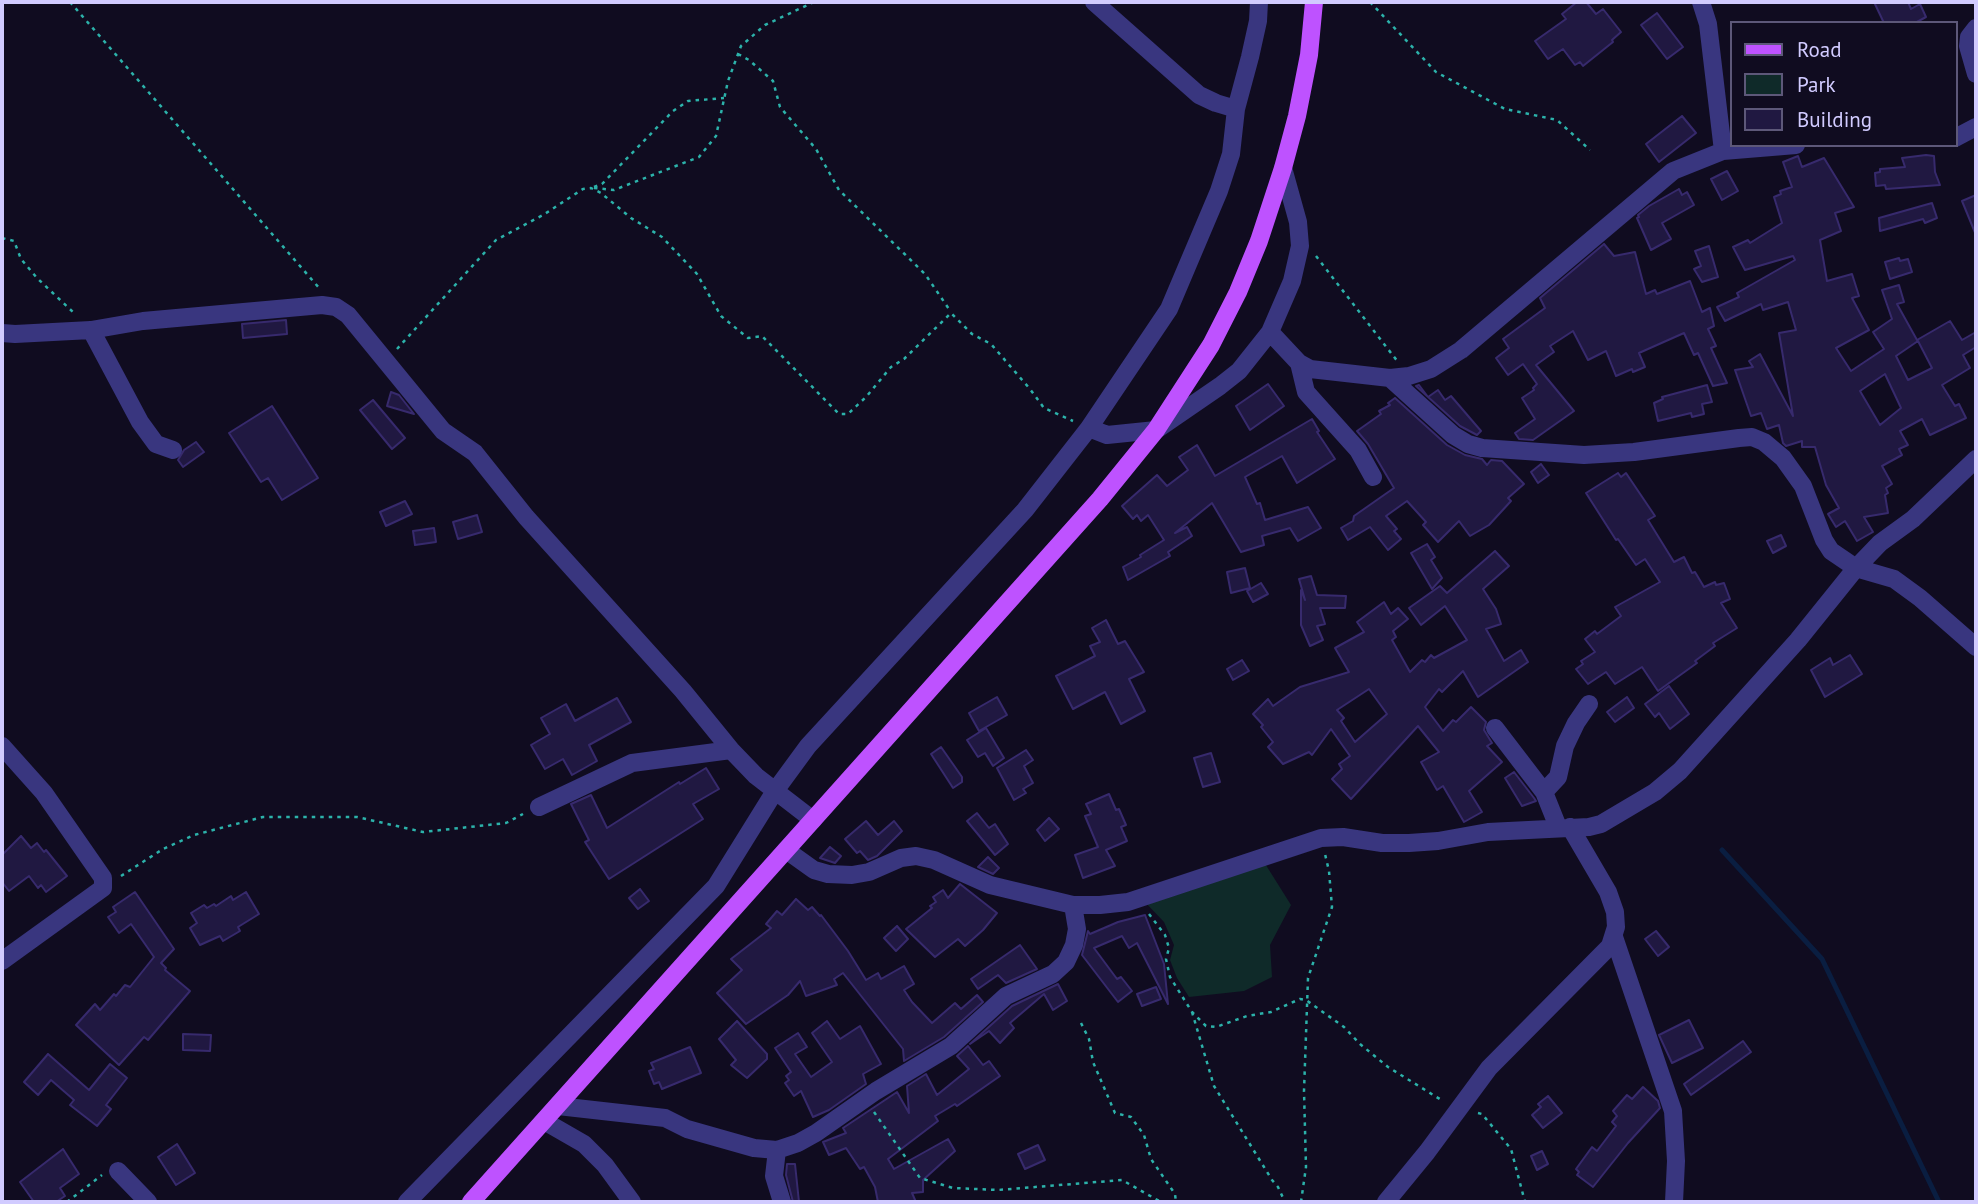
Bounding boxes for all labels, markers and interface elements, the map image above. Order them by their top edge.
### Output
legend [1730,21,1957,147]
text: Road [1797,36,1841,63]
text: Park [1797,71,1836,98]
text: Building [1797,106,1872,133]

